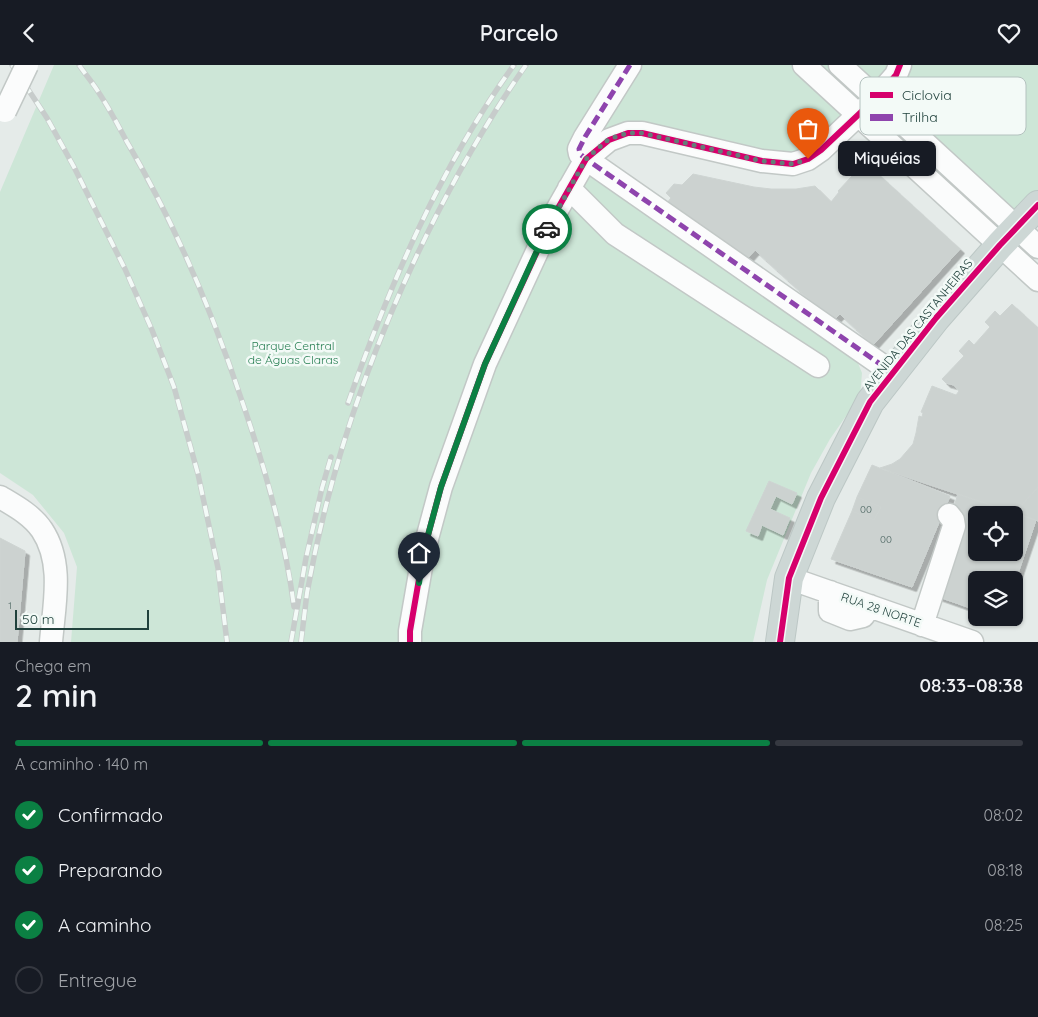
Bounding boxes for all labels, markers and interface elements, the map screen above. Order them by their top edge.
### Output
icon: back [15,19,43,47]
text: Parcelo [480,19,558,47]
icon: heart [995,19,1023,47]
legend [860,77,1026,135]
text: Ciclovia [902,86,952,104]
pin [787,108,829,159]
text: Trilha [902,108,938,126]
icon: bag [794,115,822,143]
callout: Miquéias [838,141,936,177]
text: Miquéias [854,148,920,168]
courier [522,204,572,254]
icon: car [533,215,561,243]
street label: AVENIDA DAS CASTANHEIRAS [860,255,976,394]
park label: Parque Central de Águas Claras [248,338,339,367]
house number: 00 [860,503,872,516]
map controls [968,506,1023,626]
button: locate [968,506,1023,561]
pin [398,532,440,583]
house number: 00 [880,533,892,546]
icon: home [405,539,433,567]
button: layers [968,571,1023,626]
street label: RUA 28 NORTE [839,589,923,630]
house number: 1 [8,599,12,612]
scale bar [15,607,149,630]
text: 50 m [22,610,55,628]
text: Chega em [15,656,91,676]
text: 08:33–08:38 [919,673,1023,697]
text: 2 min [15,675,98,715]
text: A caminho · 140 m [15,754,148,774]
icon: check [15,801,43,829]
text: Confirmado [58,803,163,827]
text: 08:02 [983,805,1023,825]
icon: check [15,856,43,884]
text: Preparando [58,858,163,882]
text: 08:18 [987,860,1023,880]
icon: check [15,911,43,939]
text: A caminho [58,913,151,937]
text: 08:25 [984,915,1023,935]
text: Entregue [58,968,137,992]

